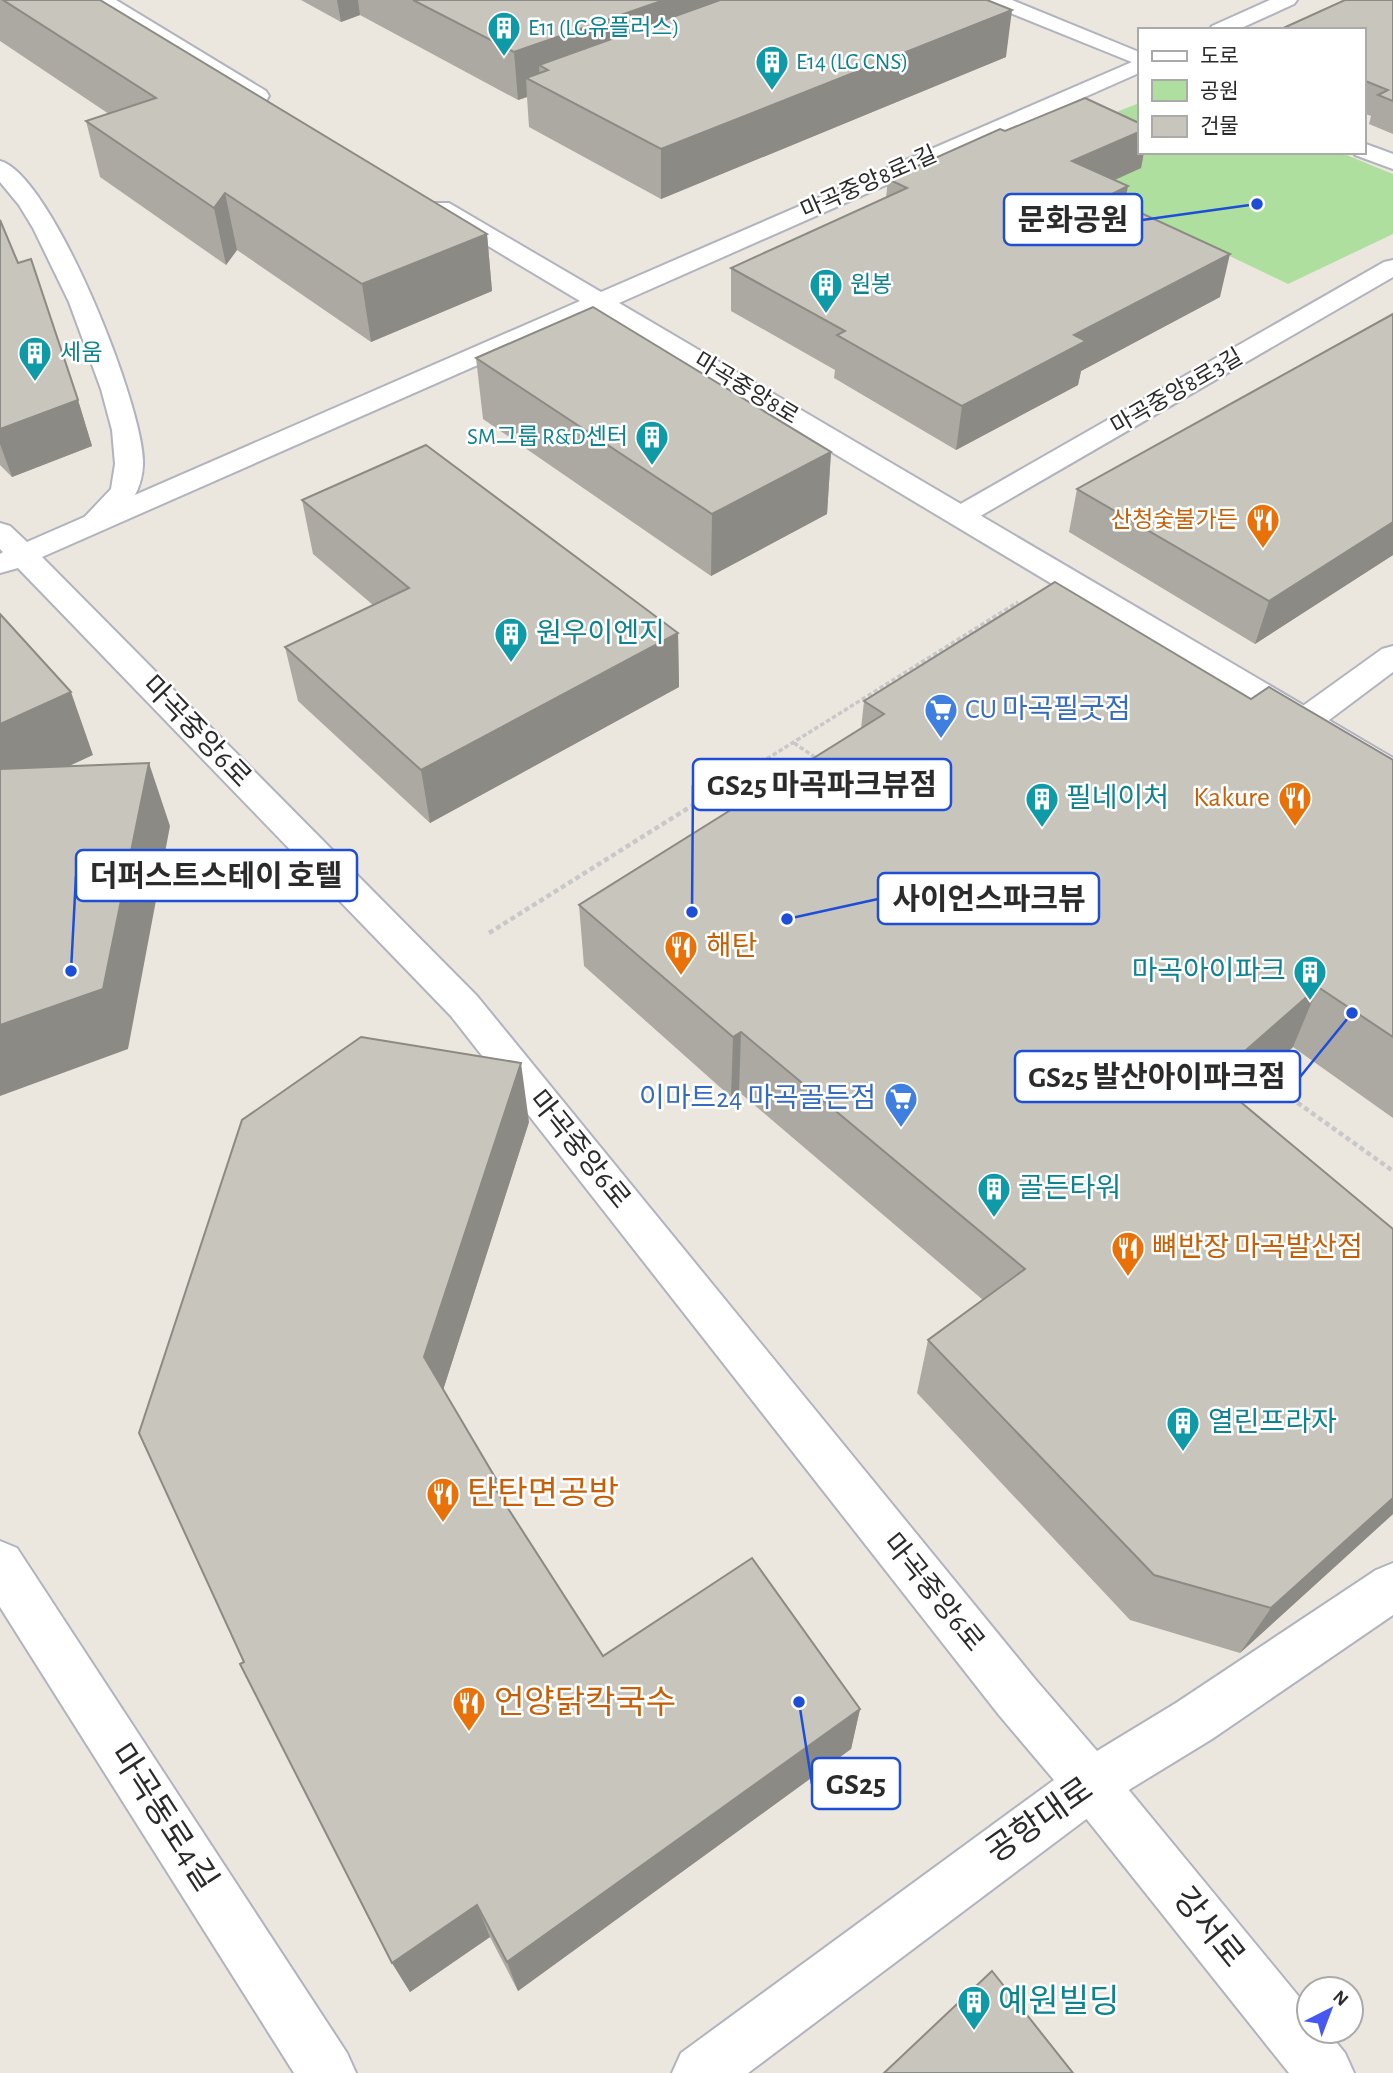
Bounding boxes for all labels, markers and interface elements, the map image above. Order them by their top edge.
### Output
building icon: E11 (LG유플러스) [485,9,523,58]
place label: E11 (LG유플러스) [528,15,680,40]
legend [1138,28,1365,154]
building icon: E14 (LG CNS) [753,43,791,92]
text: 도로 [1200,46,1239,67]
place label: E14 (LG CNS) [796,51,908,74]
text: 공원 [1200,80,1239,102]
text: 건물 [1200,115,1239,137]
street label: 마곡중앙8로1길 [797,141,940,223]
callout: 문화공원 [1004,194,1142,245]
text: 문화공원 [1018,204,1128,236]
building icon: 원봉 [807,266,845,315]
place label: 원봉 [850,272,892,297]
building icon: 세움 [16,334,54,383]
place label: 세움 [60,341,102,365]
street label: 마곡중앙8로3길 [1106,343,1247,439]
street label: 마곡중앙8로 [690,347,803,429]
building icon: SM그룹 R&D센터 [633,418,671,467]
place label: SM그룹 R&D센터 [467,424,628,449]
restaurant icon: 산청숯불가든 [1244,501,1282,550]
place label: 산청숯불가든 [1111,507,1238,532]
building icon: 원우이엔지 [492,615,530,664]
place label: 원우이엔지 [536,618,665,648]
street label: 마곡중앙6로 [137,670,257,793]
supermarket icon: CU 마곡필굿점 [922,691,960,740]
place label: CU 마곡필굿점 [965,694,1131,724]
callout: GS25 마곡파크뷰점 [693,759,951,810]
text: GS25 마곡파크뷰점 [707,769,937,801]
restaurant icon: Kakure [1276,779,1314,828]
building icon: 필네이처 [1023,780,1061,829]
place label: 필네이처 [1066,783,1169,813]
place label: Kakure [1193,784,1270,812]
callout: 더퍼스트스테이 호텔 [76,850,357,901]
text: 더퍼스트스테이 호텔 [90,860,342,892]
callout: 사이언스파크뷰 [878,873,1099,924]
text: 사이언스파크뷰 [892,883,1086,915]
restaurant icon: 해탄 [662,928,700,977]
place label: 해탄 [706,931,758,961]
building icon: 마곡아이파크 [1291,953,1329,1002]
place label: 마곡아이파크 [1131,956,1286,986]
callout: GS25 발산아이파크점 [1015,1051,1300,1102]
text: GS25 발산아이파크점 [1028,1061,1286,1093]
supermarket icon: 이마트24 마곡골든점 [882,1080,920,1129]
place label: 이마트24 마곡골든점 [639,1083,876,1113]
street label: 마곡중앙6로 [523,1085,636,1214]
building icon: 골든타워 [975,1170,1013,1219]
place label: 골든타워 [1018,1173,1121,1203]
restaurant icon: 뼈반장 마곡발산점 [1109,1229,1147,1278]
place label: 뼈반장 마곡발산점 [1152,1232,1363,1262]
building icon: 열린프라자 [1164,1404,1202,1453]
place label: 열린프라자 [1208,1407,1337,1437]
restaurant icon: 탄탄면공방 [424,1475,462,1524]
place label: 탄탄면공방 [467,1476,619,1511]
street label: 마곡중앙6로 [877,1528,990,1657]
restaurant icon: 언양닭칵국수 [450,1684,488,1733]
place label: 언양닭칵국수 [494,1685,676,1720]
street label: 마곡동로4길 [103,1738,224,1897]
callout: GS25 [812,1758,900,1809]
text: GS25 [826,1770,886,1800]
street label: 공항대로 [980,1771,1099,1869]
street label: 강서로 [1167,1881,1251,1974]
north arrow [1295,1975,1365,2045]
building icon: 예원빌딩 [955,1983,993,2032]
place label: 예원빌딩 [998,1984,1119,2019]
text: N [1329,1987,1352,2010]

